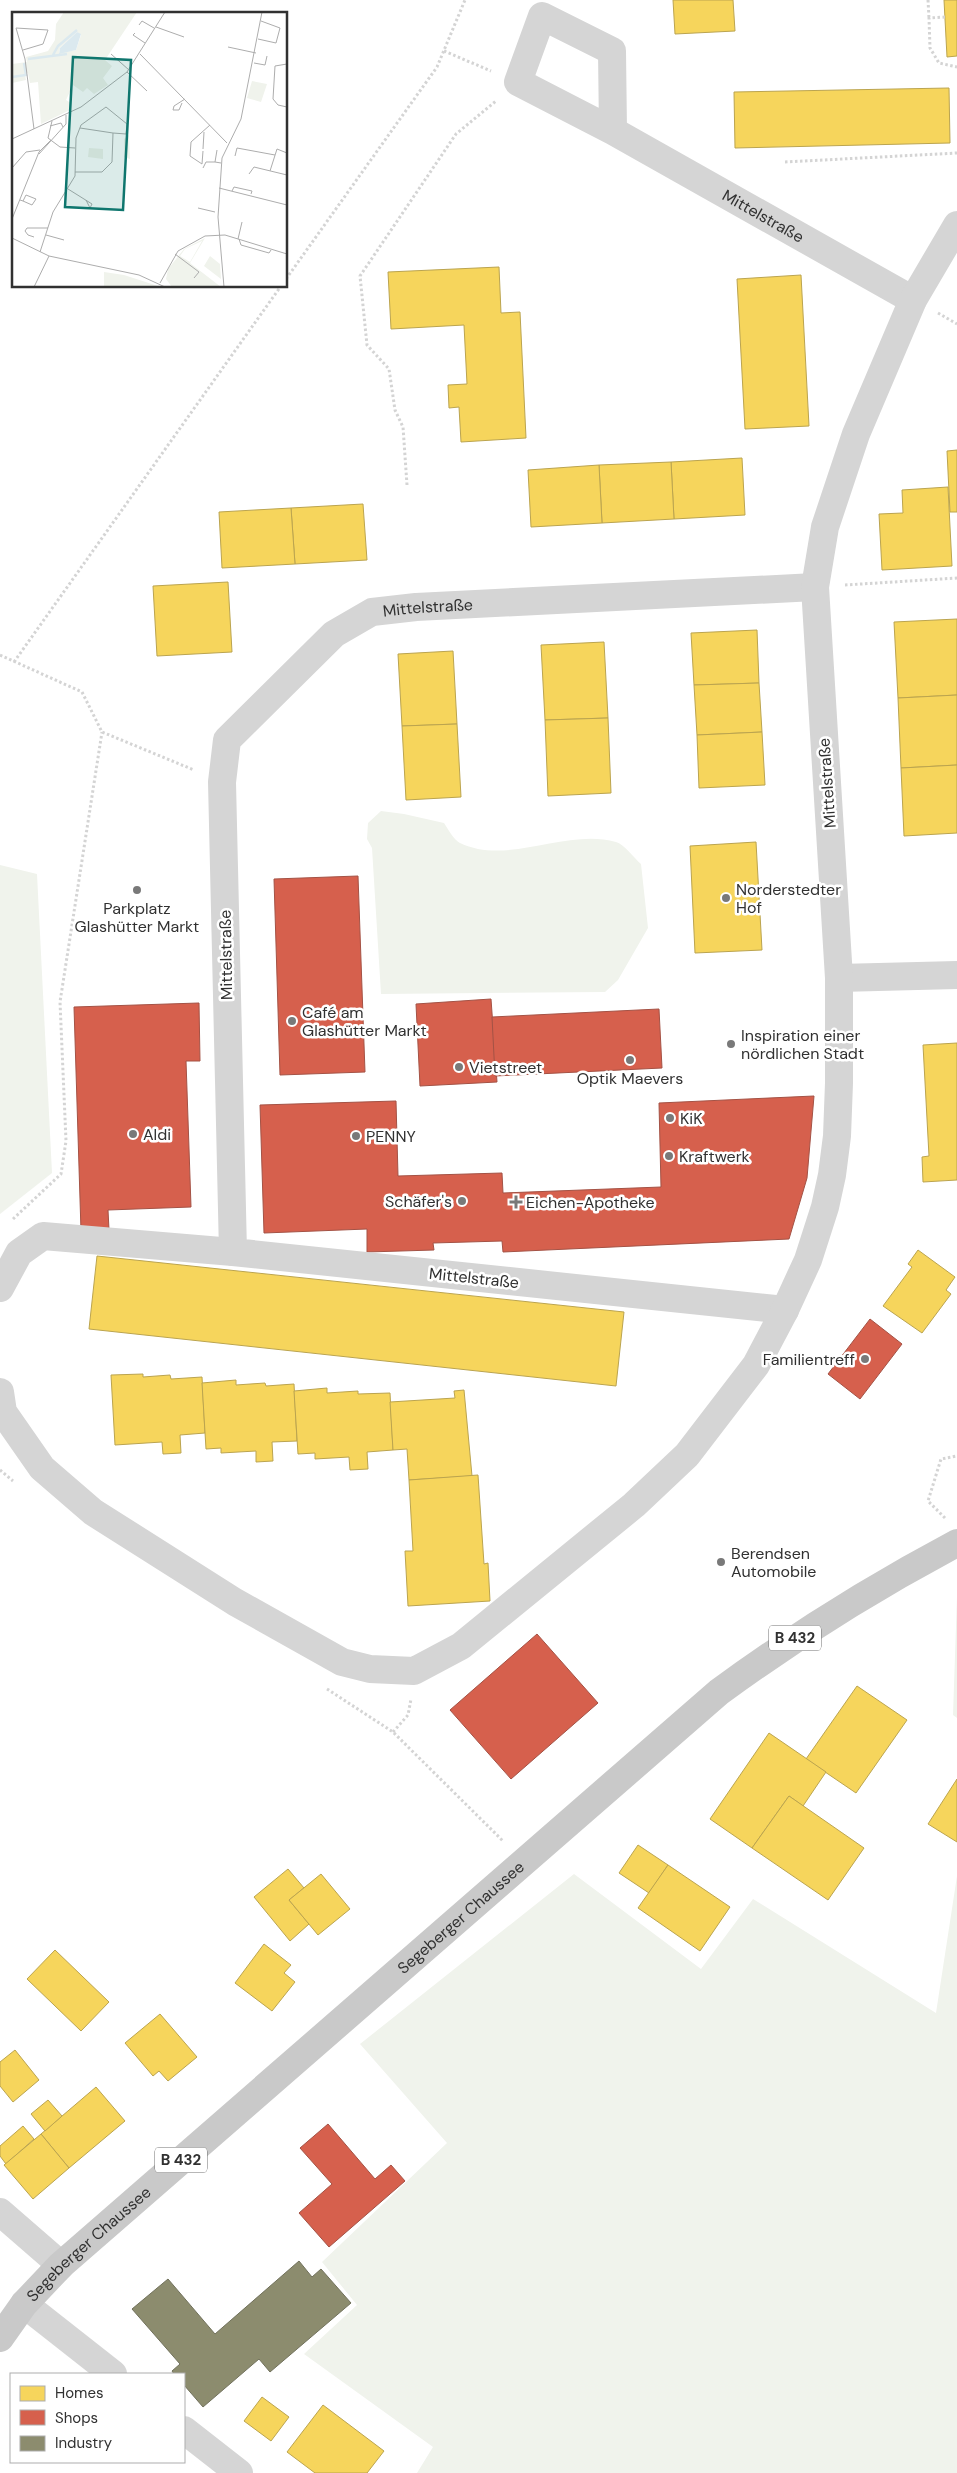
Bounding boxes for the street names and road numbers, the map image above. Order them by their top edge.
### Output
street label: Mittelstraße [719,184,808,247]
street label: Mittelstraße [382,594,473,621]
street label: Mittelstraße [813,737,841,829]
street label: Mittelstraße [215,910,237,1000]
street label: Mittelstraße [428,1263,520,1293]
road number: B 432 [769,1626,821,1650]
street label: Segeberger Chaussee [393,1856,528,1978]
road number: B 432 [155,2148,207,2172]
street label: Segeberger Chaussee [22,2181,155,2306]

